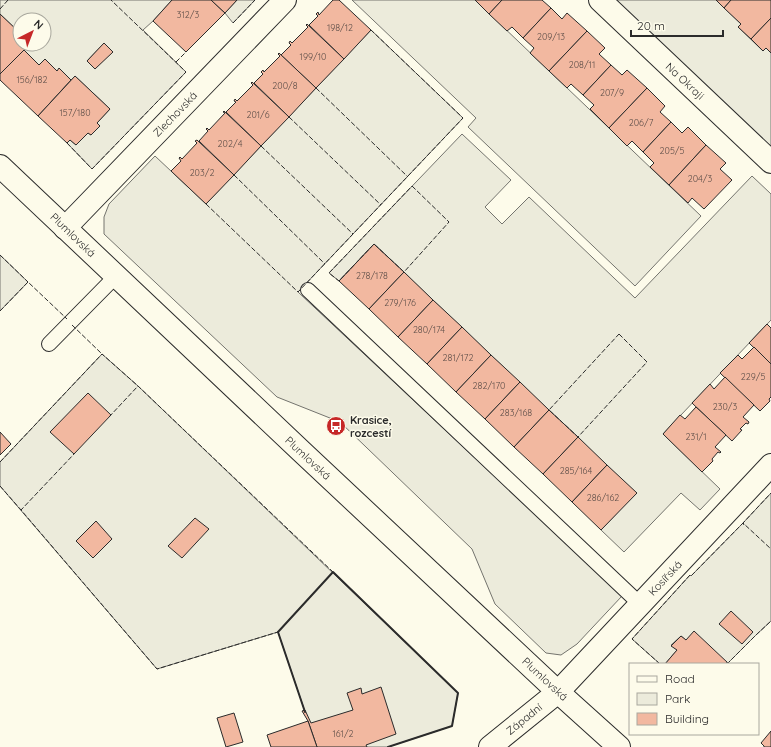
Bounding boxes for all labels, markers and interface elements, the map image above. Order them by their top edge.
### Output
house number: 312/3 [177,9,200,20]
north arrow [12,12,52,52]
scale bar [631,12,723,38]
text: N [31,17,46,32]
text: 20 m [637,18,665,33]
house number: 198/12 [327,22,353,33]
house number: 209/13 [537,31,565,42]
house number: 199/10 [300,51,326,62]
house number: 208/11 [569,59,595,70]
street label: Na Okraji [663,59,707,103]
house number: 156/182 [17,74,47,85]
house number: 200/8 [272,80,298,91]
house number: 207/9 [600,87,624,98]
street label: Zlechovská [150,88,200,140]
house number: 157/180 [59,107,91,118]
house number: 201/6 [246,109,270,120]
house number: 206/7 [629,117,654,128]
house number: 202/4 [218,138,243,149]
house number: 205/5 [660,145,685,156]
house number: 203/2 [190,167,214,178]
house number: 204/3 [688,173,713,184]
street label: Plumlovská [47,210,99,260]
house number: 278/178 [356,270,388,281]
house number: 279/176 [384,297,416,308]
house number: 280/174 [413,324,445,335]
house number: 281/172 [443,352,473,363]
house number: 229/5 [741,371,765,382]
house number: 282/170 [473,380,505,391]
house number: 230/3 [713,401,738,412]
house number: 283/168 [500,407,532,418]
place label: Krasice, rozcestí [350,413,392,440]
bus stop icon: Krasice, rozcestí [325,415,347,437]
house number: 231/1 [685,431,707,442]
street label: Plumlovská [282,433,334,483]
house number: 285/164 [560,465,593,476]
house number: 286/162 [587,492,619,503]
street label: Kosířská [645,557,685,599]
street label: Plumlovská [519,654,571,704]
legend [629,663,759,735]
text: Road [665,671,695,686]
text: Park [665,691,690,706]
street label: Západní [503,700,545,738]
text: Building [665,711,709,726]
house number: 161/2 [332,728,354,739]

